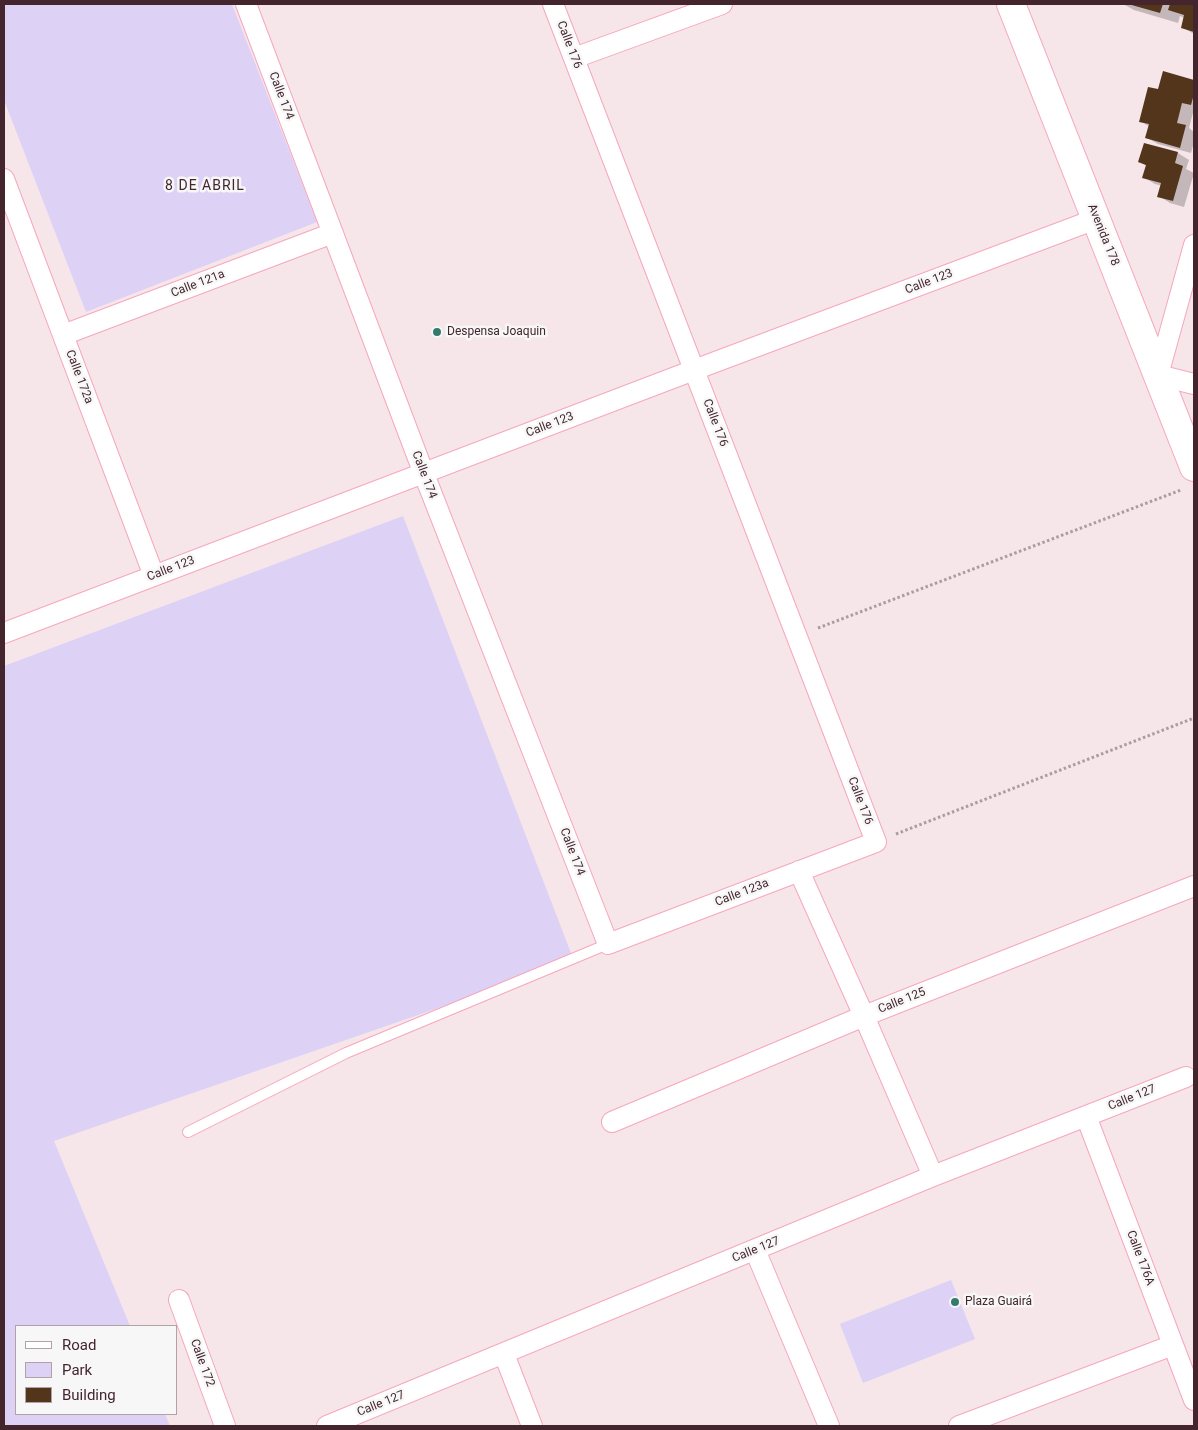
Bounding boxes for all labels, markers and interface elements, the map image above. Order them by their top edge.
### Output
street label: Calle 176 [553,19,585,71]
street label: Calle 174 [265,70,297,122]
district label: 8 DE ABRIL [164,178,246,194]
street label: Avenida 178 [1084,202,1122,268]
street label: Calle 123 [903,266,955,298]
street label: Calle 121a [169,267,227,301]
place label: Despensa Joaquin [447,325,546,339]
marker: Despensa Joaquin [431,326,443,338]
street label: Calle 172a [62,348,96,406]
street label: Calle 176 [699,397,731,449]
street label: Calle 123 [524,409,576,441]
street label: Calle 174 [408,449,440,501]
street label: Calle 123 [145,553,197,585]
street label: Calle 176 [844,775,876,827]
street label: Calle 174 [556,826,588,878]
street label: Calle 123a [713,876,771,910]
street label: Calle 125 [876,985,928,1017]
street label: Calle 127 [1106,1082,1158,1114]
street label: Calle 176A [1123,1229,1157,1287]
street label: Calle 127 [730,1234,782,1266]
place label: Plaza Guairá [965,1295,1032,1309]
marker: Plaza Guairá [949,1296,961,1308]
legend [15,1325,178,1415]
text: Road [62,1336,96,1354]
street label: Calle 172 [187,1337,217,1389]
text: Park [62,1361,92,1379]
text: Building [62,1386,116,1404]
street label: Calle 127 [355,1388,407,1420]

